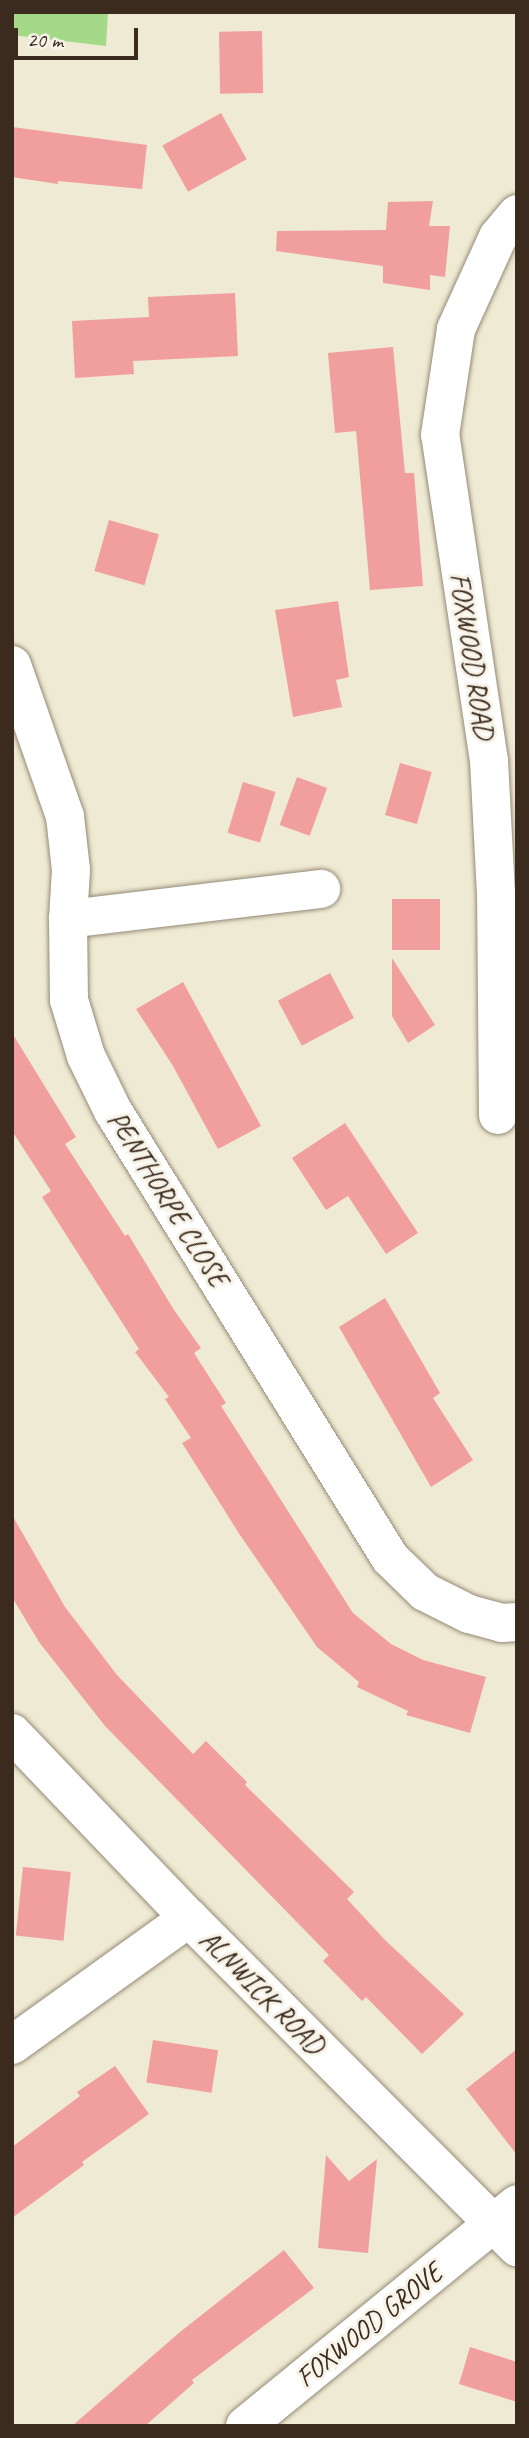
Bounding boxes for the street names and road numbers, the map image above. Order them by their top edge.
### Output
street label: FOXWOOD ROAD [442,570,502,742]
street label: PENTHORPE CLOSE [101,1105,235,1293]
street label: ALNWICK ROAD [192,1922,332,2062]
street label: FOXWOOD GROVE [289,2256,449,2394]

